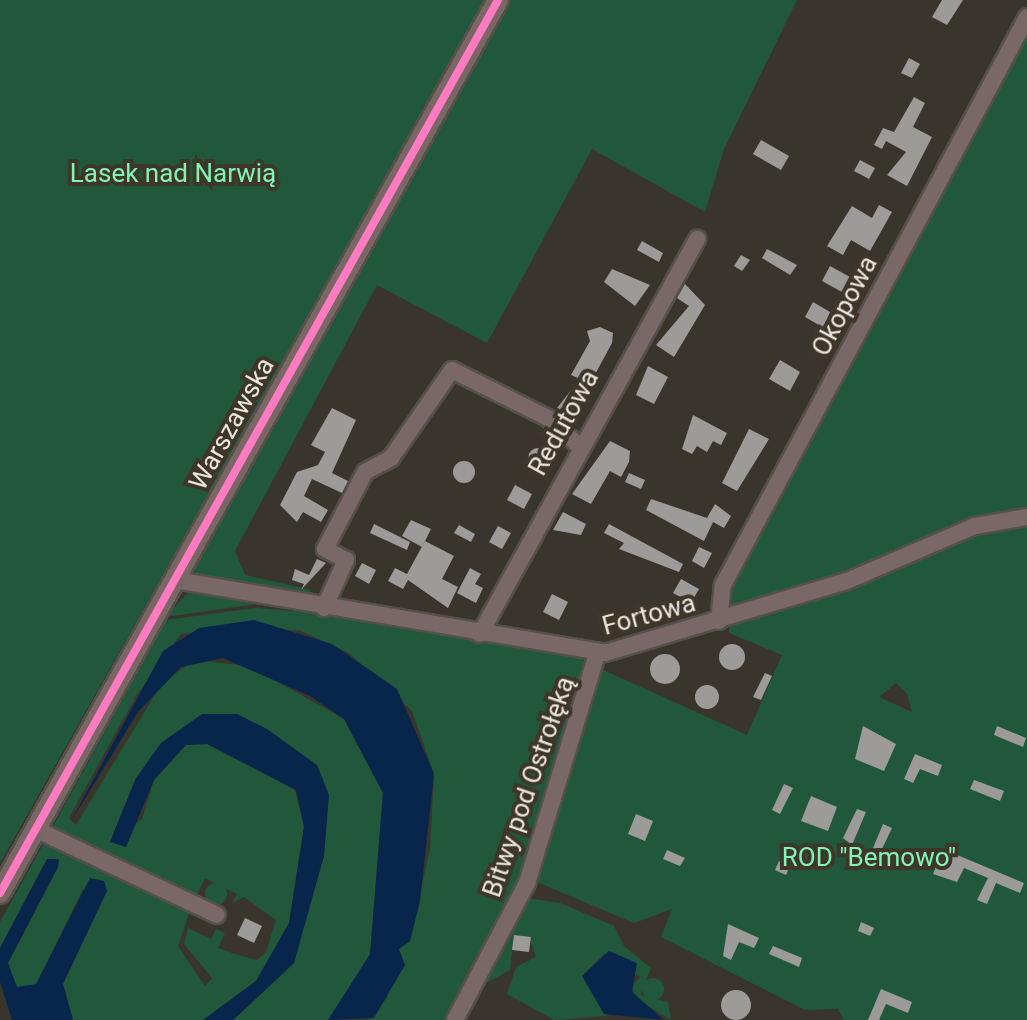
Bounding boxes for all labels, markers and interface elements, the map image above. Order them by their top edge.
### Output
park label: Lasek nad Narwią [70,158,276,190]
street label: Okopowa [806,251,884,361]
street label: Warszawska [183,352,281,496]
street label: Redutowa [522,365,606,481]
street label: Fortowa [599,588,699,642]
street label: Bitwy pod Ostrołęką [477,673,581,901]
park label: ROD "Bemowo" [782,842,956,874]

